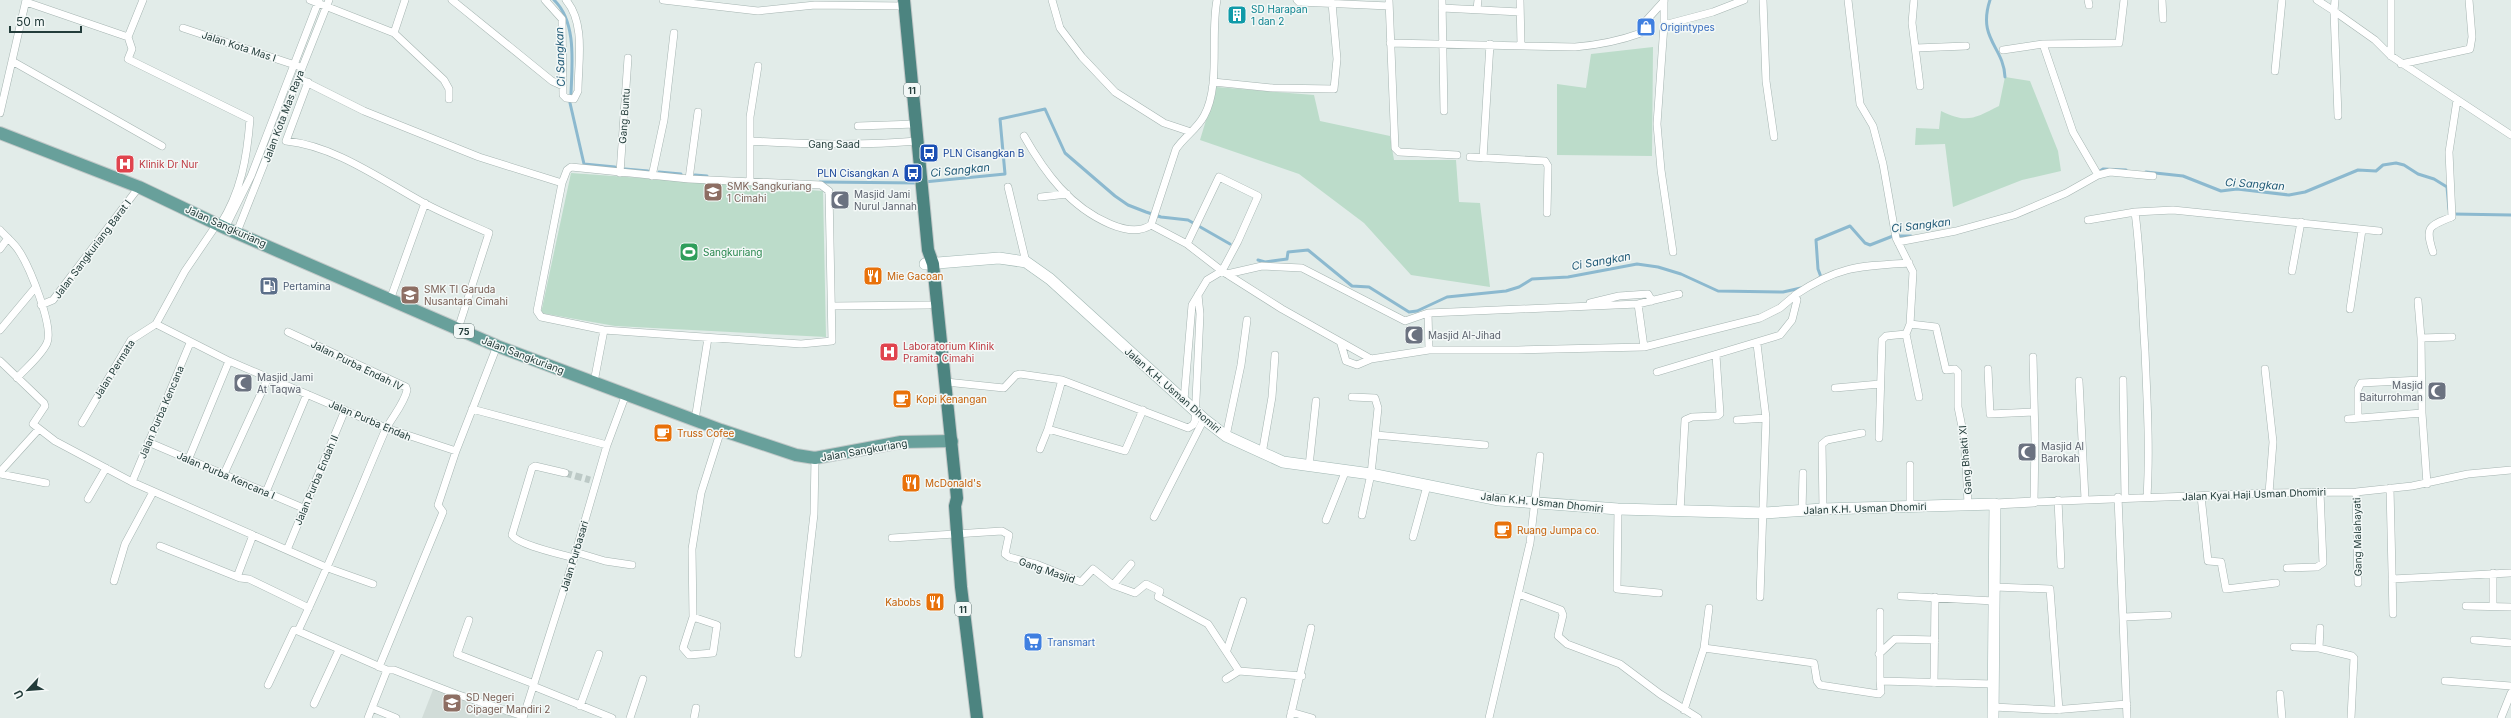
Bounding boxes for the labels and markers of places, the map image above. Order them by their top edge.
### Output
place label: SD Harapan 1 dan 2 [1251,3,1308,27]
building icon: SD Harapan 1 dan 2 [1226,4,1248,26]
shop icon: Origintypes [1635,16,1657,38]
place label: Origintypes [1660,21,1715,33]
bus stop icon: PLN Cisangkan B [918,142,940,164]
place label: PLN Cisangkan B [943,147,1024,159]
hospital icon: Klinik Dr Nur [114,153,136,175]
place label: Klinik Dr Nur [139,158,198,170]
bus stop icon: PLN Cisangkan A [902,162,924,184]
place label: PLN Cisangkan A [817,167,899,179]
place label: SMK Sangkuriang 1 Cimahi [727,180,811,204]
school or university icon: SMK Sangkuriang 1 Cimahi [702,181,724,203]
place label: Masjid Jami Nurul Jannah [854,188,917,212]
mosque icon: Masjid Jami Nurul Jannah [829,189,851,211]
sports icon: Sangkuriang [678,241,700,263]
place label: Sangkuriang [703,246,762,258]
restaurant icon: Mie Gacoan [862,265,884,287]
place label: Mie Gacoan [887,270,944,282]
fuel station icon: Pertamina [258,275,280,297]
place label: Pertamina [283,280,331,292]
place label: SMK TI Garuda Nusantara Cimahi [424,283,508,307]
school or university icon: SMK TI Garuda Nusantara Cimahi [399,284,421,306]
mosque icon: Masjid Al-Jihad [1403,324,1425,346]
place label: Masjid Al-Jihad [1428,329,1501,341]
place label: Laboratorium Klinik Pramita Cimahi [903,340,995,364]
hospital icon: Laboratorium Klinik Pramita Cimahi [878,341,900,363]
place label: Masjid Jami At Taqwa [257,371,313,395]
mosque icon: Masjid Jami At Taqwa [232,372,254,394]
place label: Masjid Baiturrohman [2360,379,2423,403]
mosque icon: Masjid Baiturrohman [2426,380,2448,402]
cafe icon: Kopi Kenangan [891,388,913,410]
place label: Kopi Kenangan [916,393,987,405]
cafe icon: Truss Cofee [652,422,674,444]
place label: Truss Cofee [677,427,734,439]
place label: Masjid Al Barokah [2041,440,2084,464]
mosque icon: Masjid Al Barokah [2016,441,2038,463]
restaurant icon: McDonald's [900,472,922,494]
place label: McDonald's [925,477,981,489]
cafe icon: Ruang Jumpa co. [1492,519,1514,541]
place label: Ruang Jumpa co. [1517,524,1600,536]
restaurant icon: Kabobs [924,591,946,613]
place label: Kabobs [885,596,921,608]
supermarket icon: Transmart [1022,631,1044,653]
place label: Transmart [1047,636,1096,648]
place label: SD Negeri Cipager Mandiri 2 [466,691,550,715]
school or university icon: SD Negeri Cipager Mandiri 2 [441,692,463,714]

